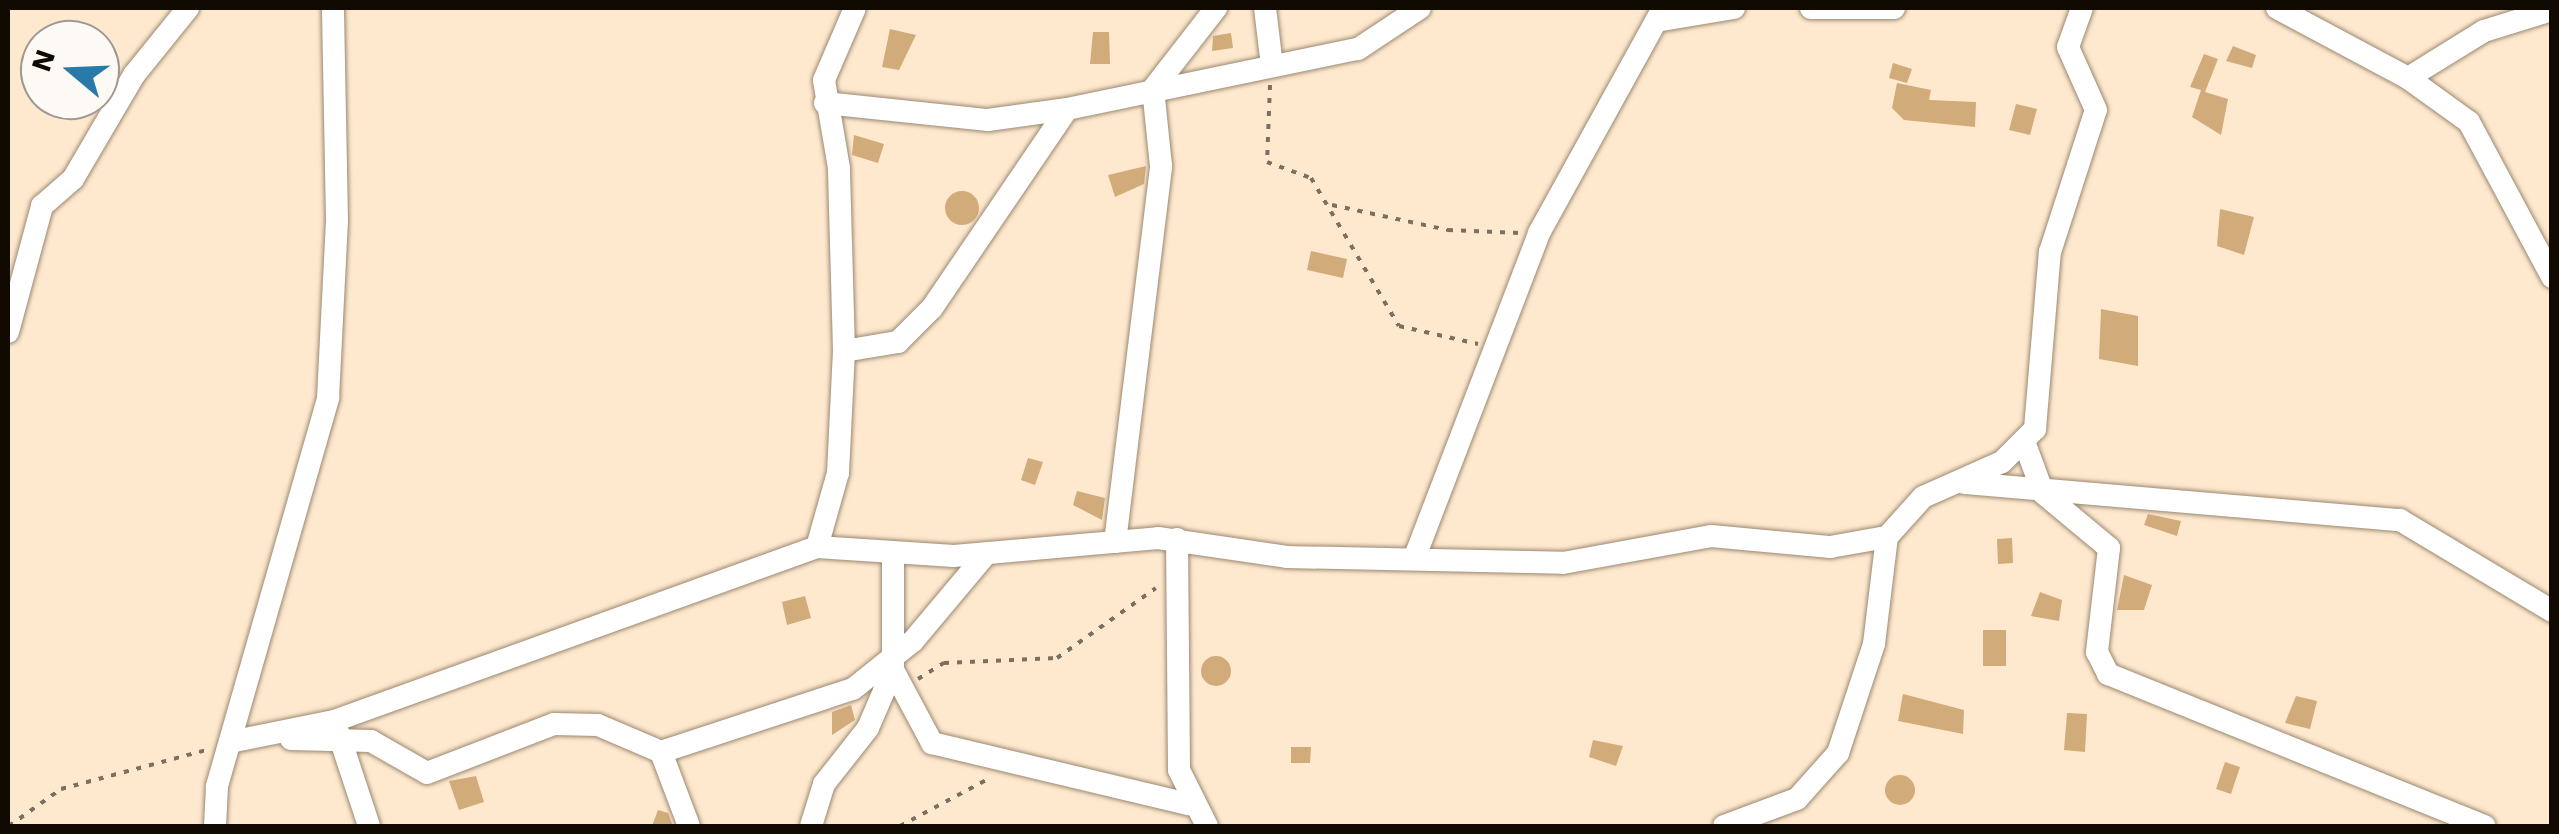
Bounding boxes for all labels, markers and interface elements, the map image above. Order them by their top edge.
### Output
north arrow [20,20,120,120]
text: N [24,46,62,76]

